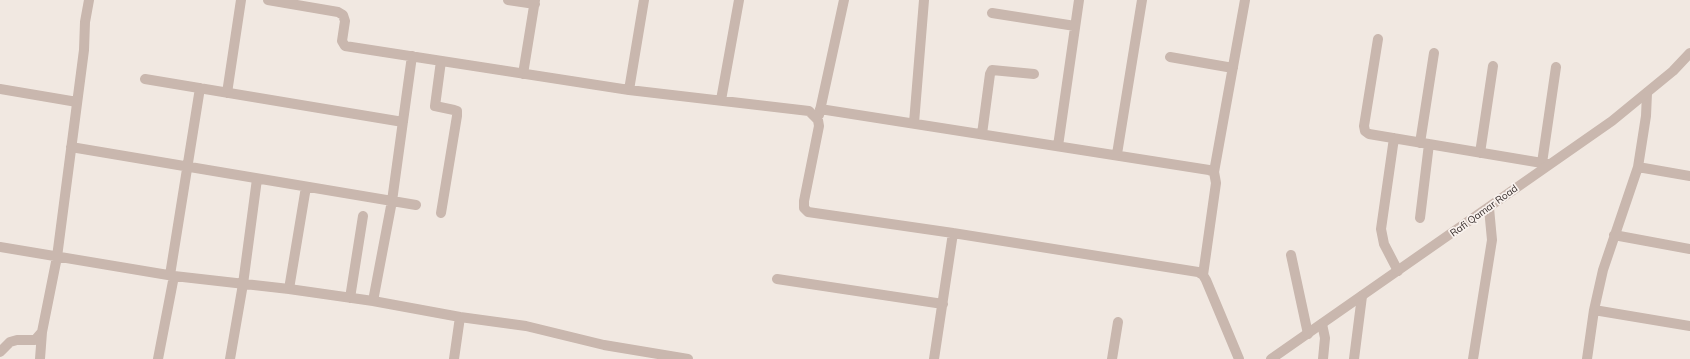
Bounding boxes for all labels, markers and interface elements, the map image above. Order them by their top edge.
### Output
street label: Rafi Qamar Road [1448,182,1520,240]

